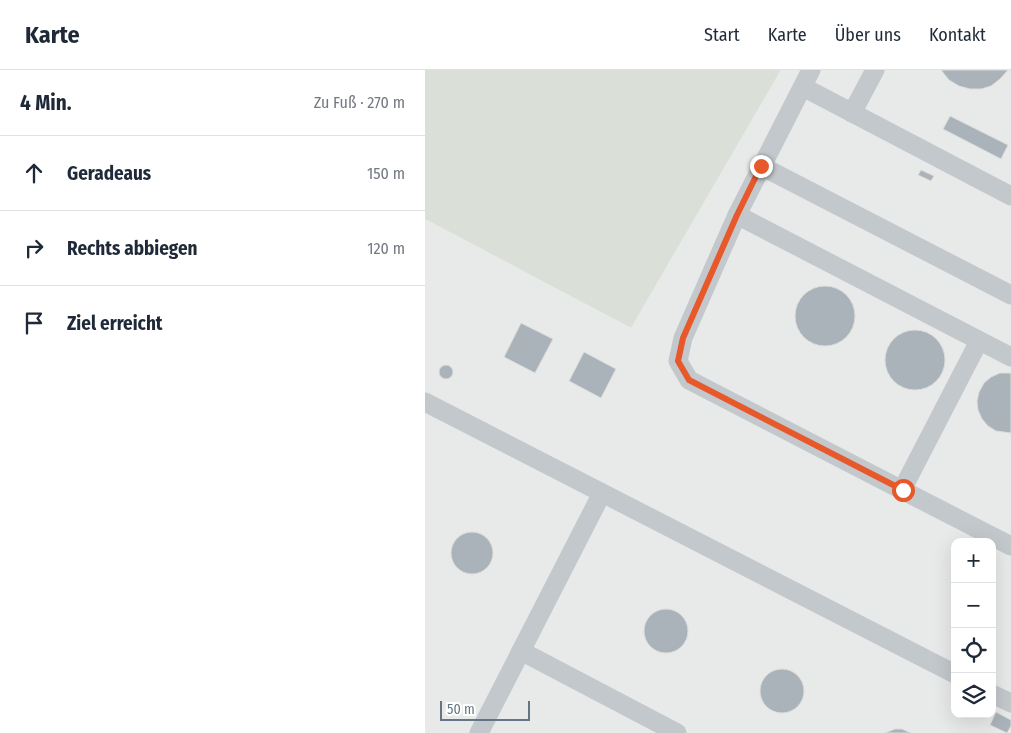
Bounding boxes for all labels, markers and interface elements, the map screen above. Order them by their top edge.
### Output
text: Karte [25,21,80,49]
text: Start [704,24,740,46]
text: Karte [768,24,807,46]
text: Über uns [835,24,901,46]
text: Kontakt [929,24,986,46]
text: 4 Min. [20,90,72,116]
text: Zu Fuß · 270 m [314,93,405,112]
route end [750,155,773,178]
icon: ahead [20,159,48,187]
text: Geradeaus [67,162,151,185]
text: 150 m [367,164,405,183]
icon: right [20,234,48,262]
text: Rechts abbiegen [67,237,197,260]
text: 120 m [367,239,405,258]
icon: arrive [20,309,48,337]
text: Ziel erreicht [67,312,163,335]
route start [892,479,915,502]
map controls [951,538,996,718]
button: + [951,538,996,583]
button: − [951,583,996,628]
button: locate [951,628,996,673]
button: layers [951,673,996,718]
scale bar [440,698,530,721]
text: 50 m [447,701,475,718]

